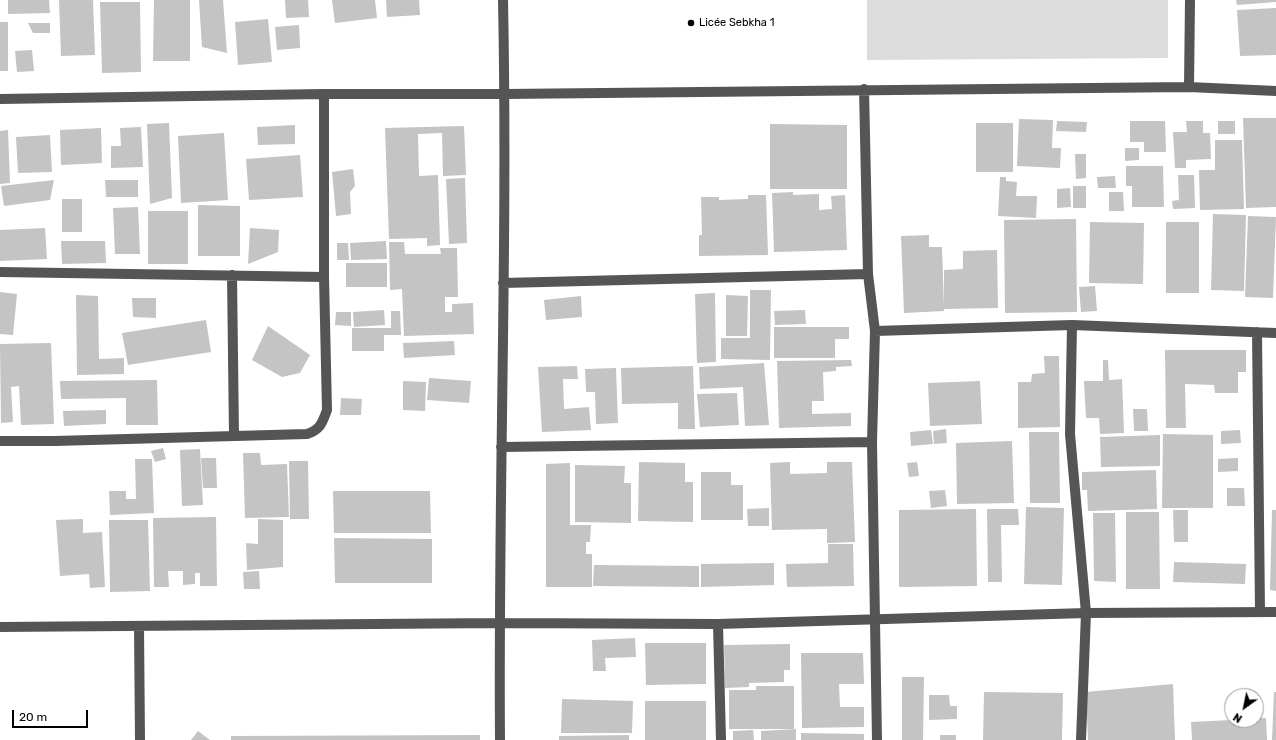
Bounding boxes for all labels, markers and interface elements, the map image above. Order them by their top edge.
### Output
place label: Licée Sebkha 1 [699,16,774,30]
marker: Licée Sebkha 1 [686,18,696,28]
north arrow [1224,688,1264,728]
scale bar [14,702,90,728]
text: 20 m [19,710,47,724]
text: N [1231,710,1245,725]

